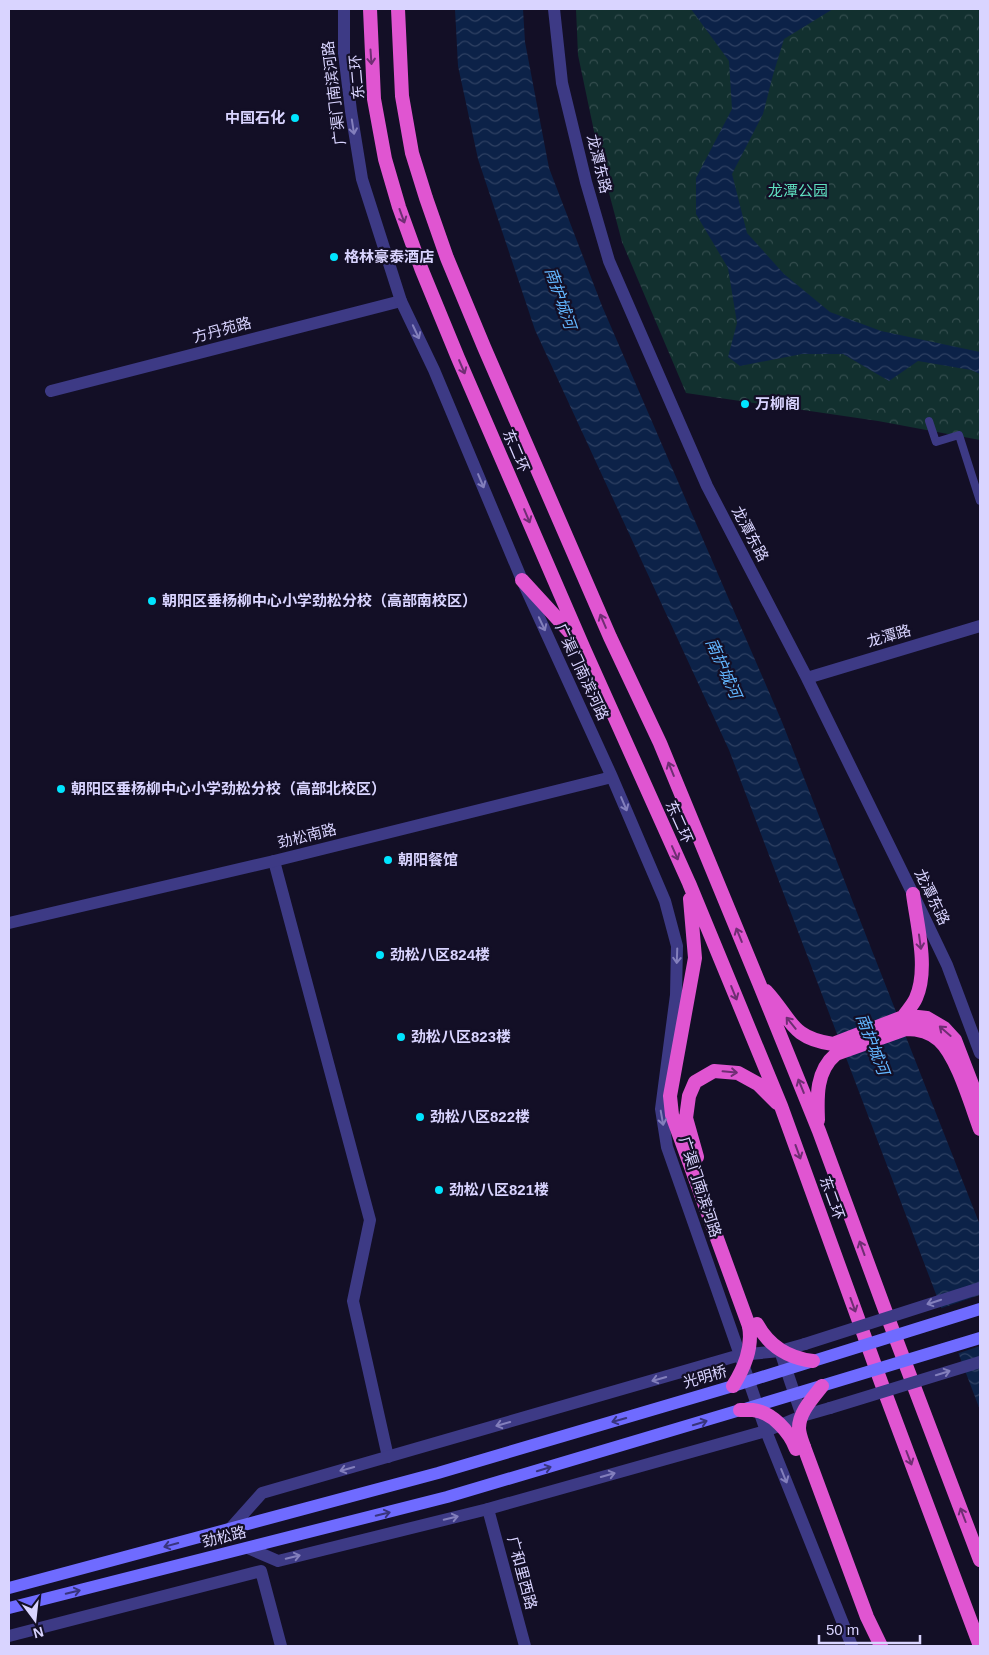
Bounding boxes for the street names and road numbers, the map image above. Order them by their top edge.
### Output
street label: 广渠门南滨河路 [319,40,348,146]
street label: 东二环 [346,54,367,100]
street label: 龙潭东路 [584,133,615,195]
street label: 方丹苑路 [191,314,253,345]
street label: 东二环 [500,427,533,475]
street label: 龙潭东路 [729,503,772,564]
street label: 广渠门南滨河路 [553,621,612,723]
street label: 龙潭路 [865,621,913,650]
street label: 东二环 [663,798,696,846]
street label: 劲松南路 [276,820,338,851]
street label: 龙潭东路 [912,866,953,927]
street label: 广渠门南滨河路 [676,1134,725,1239]
street label: 东二环 [817,1174,848,1222]
street label: 光明桥 [681,1362,729,1391]
street label: 劲松路 [200,1523,248,1550]
street label: 广和里西路 [505,1534,540,1611]

